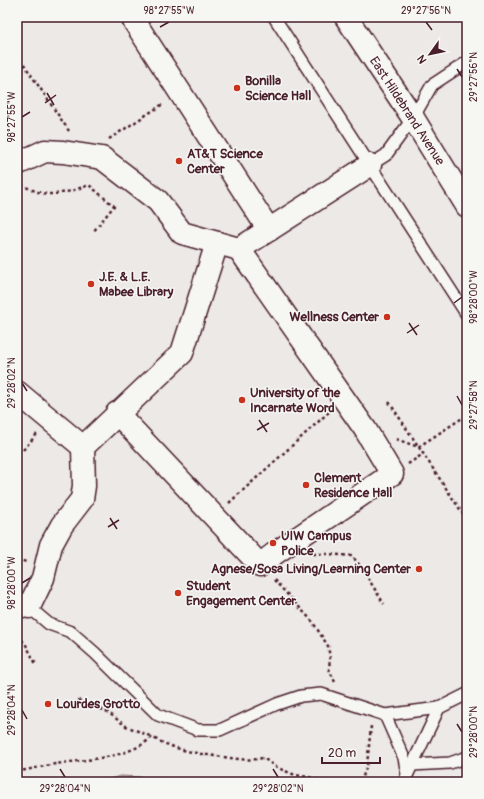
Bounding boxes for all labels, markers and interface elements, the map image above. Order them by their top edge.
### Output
text: 98°27'55"W [144,5,195,17]
text: 29°27'56"N [401,5,451,17]
north arrow [410,34,450,74]
text: N [414,52,430,66]
text: 29°27'56"N [468,52,480,102]
street label: East Hildebrand Avenue [366,54,448,169]
place label: Bonilla Science Hall [245,73,311,104]
marker: Bonilla Science Hall [232,83,242,93]
text: 98°27'55"W [6,91,18,142]
place label: AT&T Science Center [187,146,263,177]
marker: AT&T Science Center [174,156,184,166]
place label: J.E. & L.E. Mabee Library [99,269,174,300]
text: 98°28'00"W [468,270,480,324]
marker: J.E. & L.E. Mabee Library [86,279,96,289]
place label: Wellness Center [289,309,379,325]
marker: Wellness Center [382,312,392,322]
text: 29°28'02"N [6,357,18,408]
text: 29°27'58"N [468,380,480,430]
place label: University of the Incarnate Word [250,385,341,416]
marker: University of the Incarnate Word [237,395,247,405]
place label: Clement Residence Hall [314,470,392,501]
marker: Clement Residence Hall [301,480,311,490]
place label: UIW Campus Police [281,528,351,559]
marker: UIW Campus Police [268,538,278,548]
text: 98°28'00"W [6,556,18,610]
place label: Agnese/Sosa Living/Learning Center [211,561,411,577]
marker: Agnese/Sosa Living/Learning Center [414,564,424,574]
place label: Student Engagement Center [186,578,297,609]
marker: Student Engagement Center [173,588,183,598]
text: 29°28'04"N [6,684,18,736]
place label: Lourdes Grotto [56,696,140,712]
marker: Lourdes Grotto [43,699,53,709]
text: 29°28'00"N [468,706,480,758]
scale bar [322,739,380,765]
text: 20 m [328,746,357,761]
text: 29°28'04"N [39,783,91,795]
text: 29°28'02"N [253,783,304,795]

